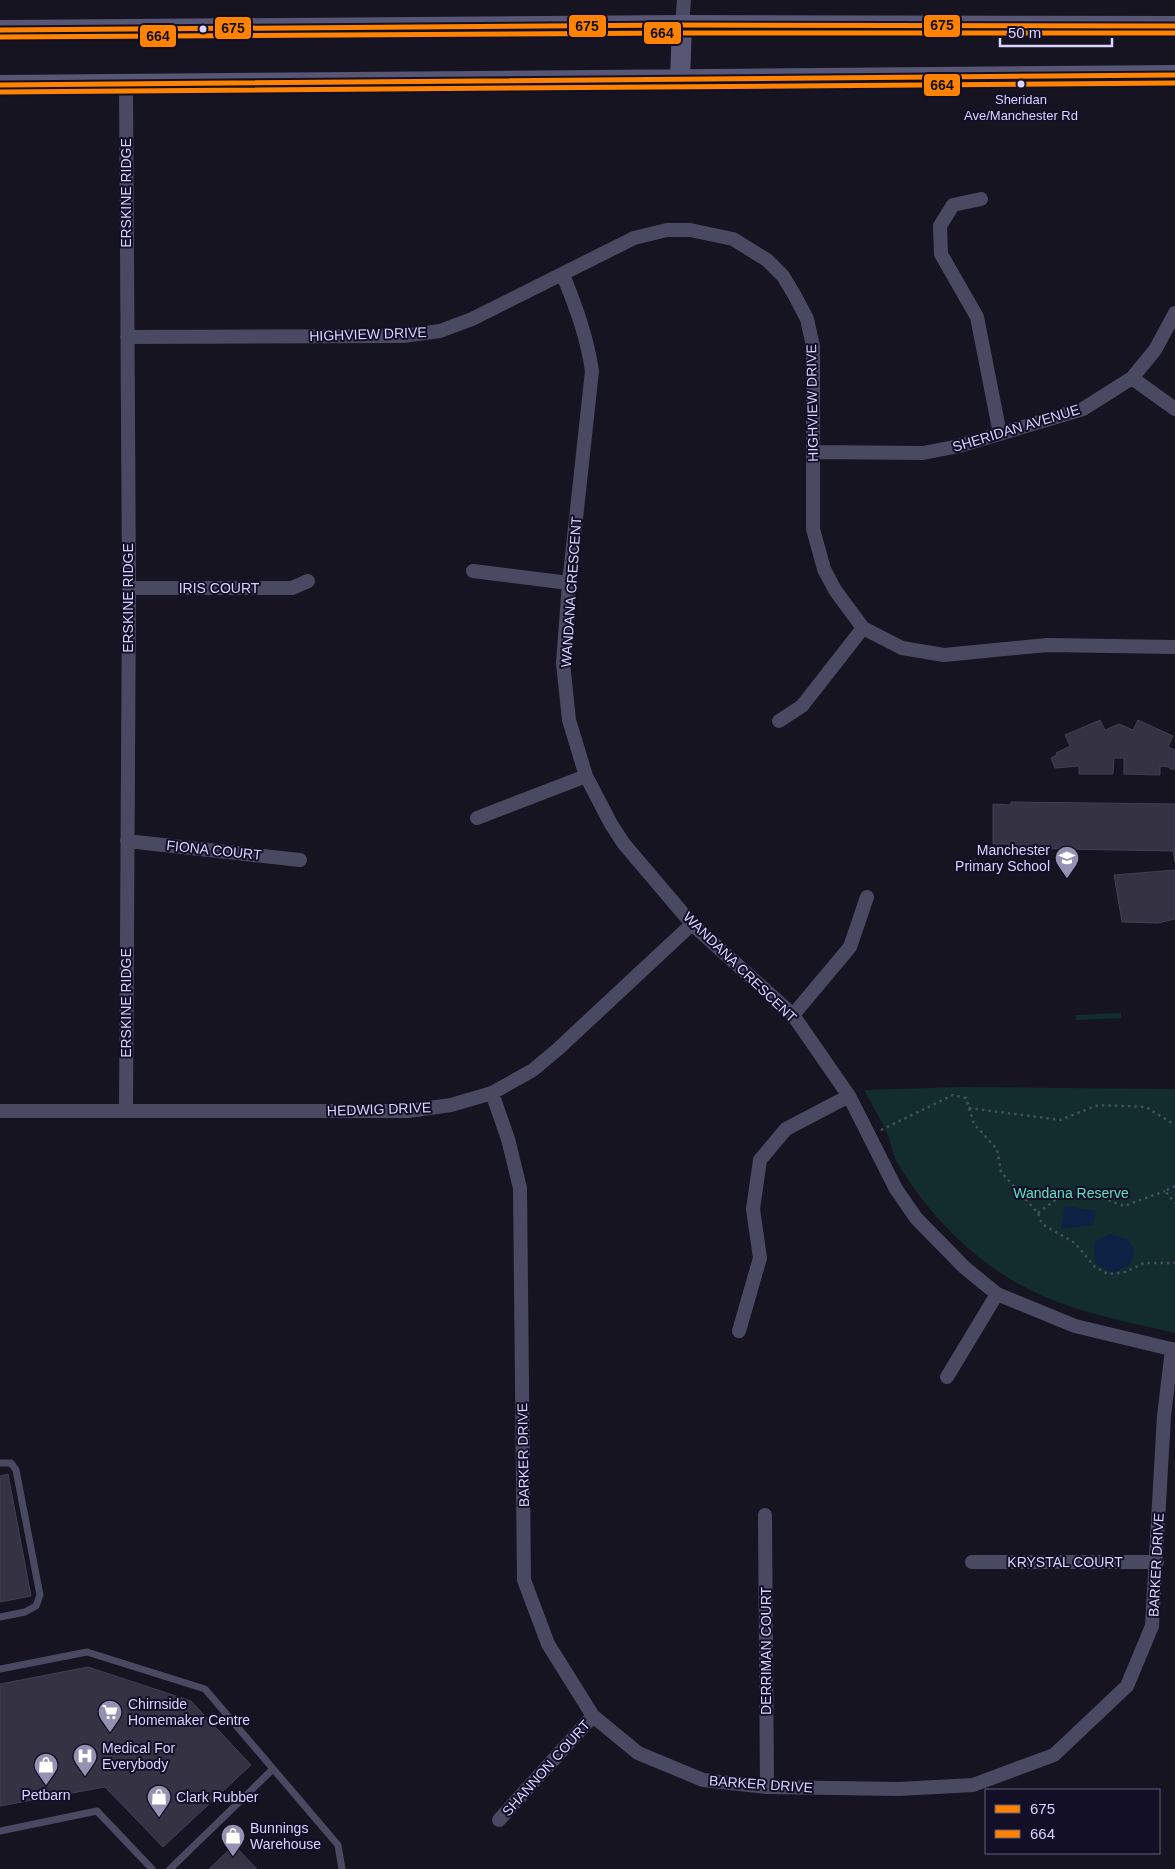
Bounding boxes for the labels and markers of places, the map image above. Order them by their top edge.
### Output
unlabelled marker [198,24,208,34]
marker: Sheridan Ave/Manchester Rd [1016,79,1026,89]
place label: Sheridan Ave/Manchester Rd [964,92,1078,123]
place label: Manchester Primary School [955,842,1050,874]
school or university icon: Manchester Primary School [1054,845,1080,879]
place label: Chirnside Homemaker Centre [128,1696,250,1728]
supermarket icon: Chirnside Homemaker Centre [97,1699,123,1733]
place label: Medical For Everybody [102,1740,175,1772]
hospital icon: Medical For Everybody [72,1743,98,1777]
shop icon: Petbarn [33,1752,59,1786]
shop icon: Clark Rubber [146,1784,172,1818]
place label: Petbarn [21,1787,71,1803]
place label: Clark Rubber [176,1789,259,1805]
place label: Bunnings Warehouse [250,1820,321,1852]
shop icon: Bunnings Warehouse [220,1823,246,1857]

